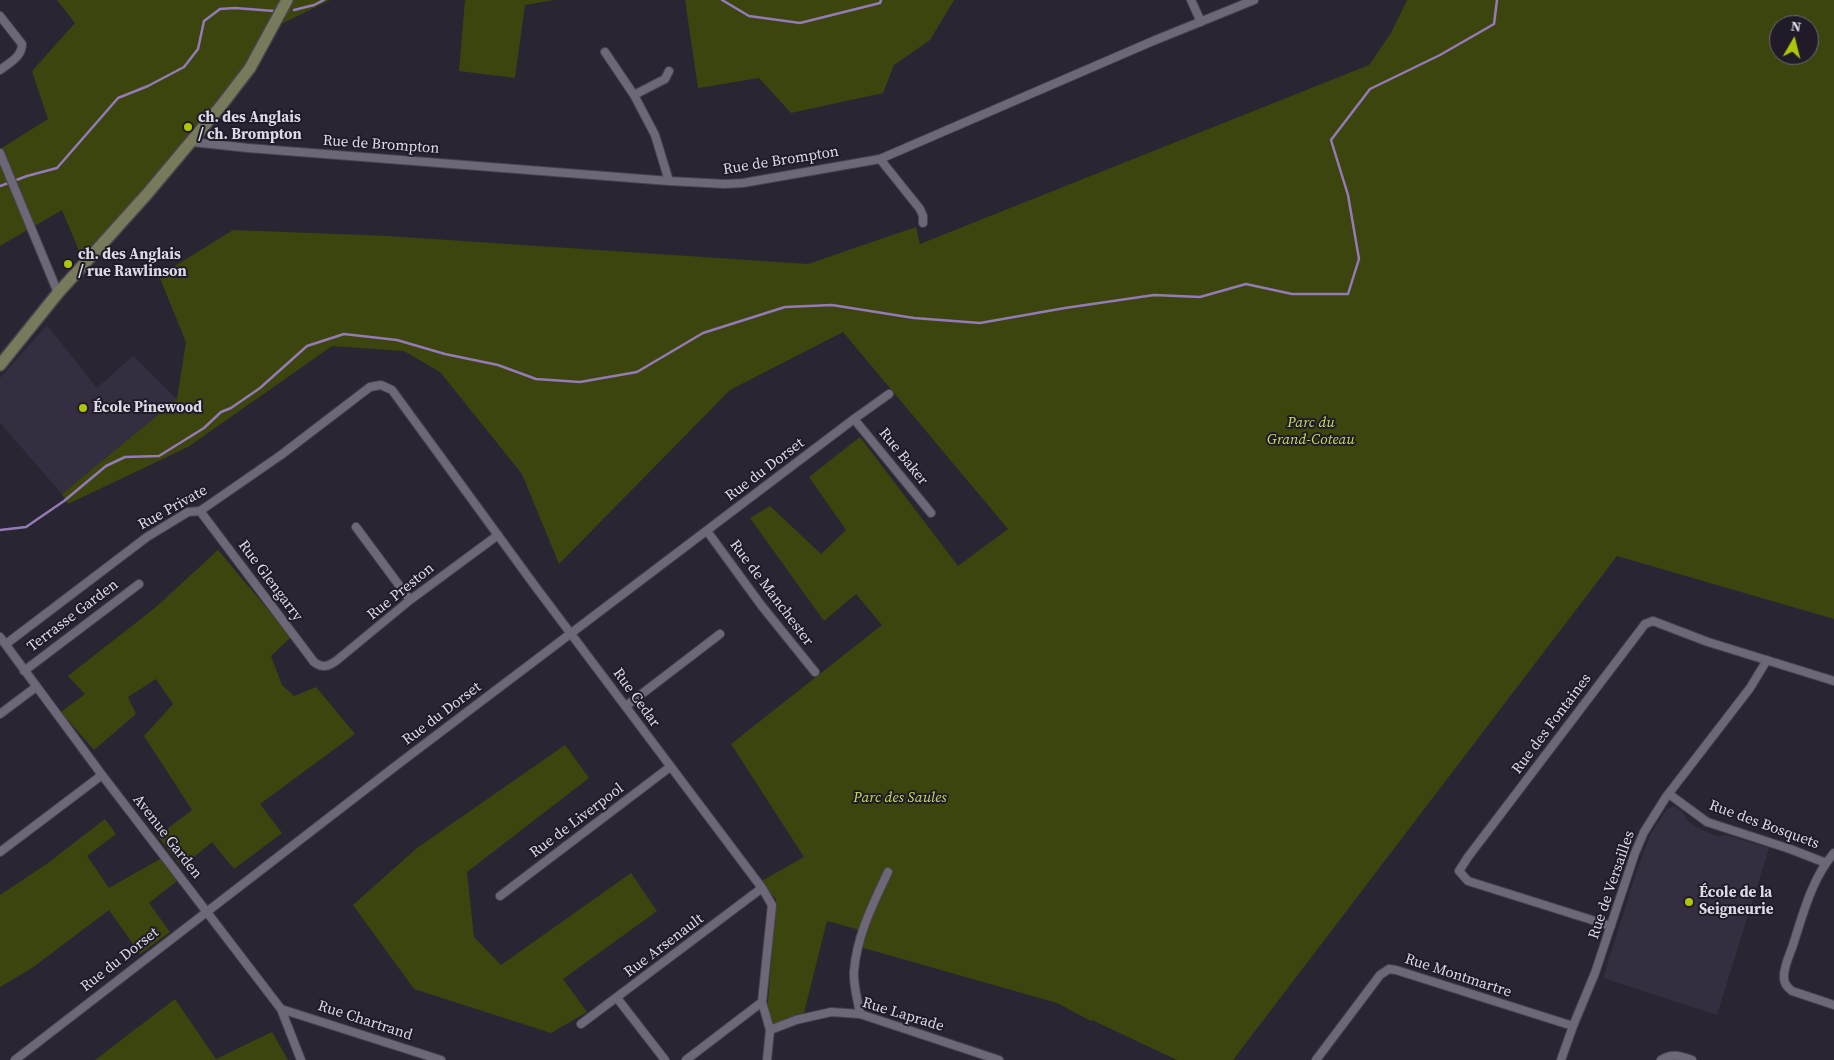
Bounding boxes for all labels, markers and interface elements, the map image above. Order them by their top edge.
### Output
north arrow [1769,15,1819,65]
text: N [1789,16,1802,37]
place label: ch. des Anglais / ch. Brompton [198,109,302,144]
marker: ch. des Anglais / ch. Brompton [182,121,194,133]
street label: Rue de Brompton [322,132,440,158]
street label: Rue de Brompton [722,143,840,179]
place label: ch. des Anglais / rue Rawlinson [78,246,187,281]
marker: ch. des Anglais / rue Rawlinson [62,258,74,270]
place label: École Pinewood [93,399,202,417]
marker: École Pinewood [77,402,89,414]
park label: Parc du Grand-Coteau [1267,414,1355,449]
street label: Rue Baker [875,425,931,489]
street label: Rue du Dorset [722,435,808,505]
street label: Rue Private [135,482,211,534]
street label: Rue de Manchester [725,536,817,650]
street label: Rue Glengarry [234,537,306,625]
street label: Rue Preston [364,560,438,624]
street label: Terrasse Garden [24,576,122,656]
street label: Rue Cedar [609,665,663,731]
street label: Rue des Fontaines [1508,670,1596,778]
street label: Rue du Dorset [399,679,485,749]
street label: Rue de Liverpool [526,780,628,862]
park label: Parc des Saules [853,789,947,807]
street label: Avenue Garden [129,791,205,883]
street label: Rue des Bosquets [1707,797,1821,853]
street label: Rue de Versailles [1585,828,1639,942]
place label: École de la Seigneurie [1699,884,1774,919]
marker: École de la Seigneurie [1683,896,1695,908]
street label: Rue Arsenault [621,910,707,982]
street label: Rue du Dorset [77,924,163,996]
street label: Rue Montmartre [1402,950,1514,1002]
street label: Rue Laprade [860,994,946,1036]
street label: Rue Chartrand [316,997,414,1045]

